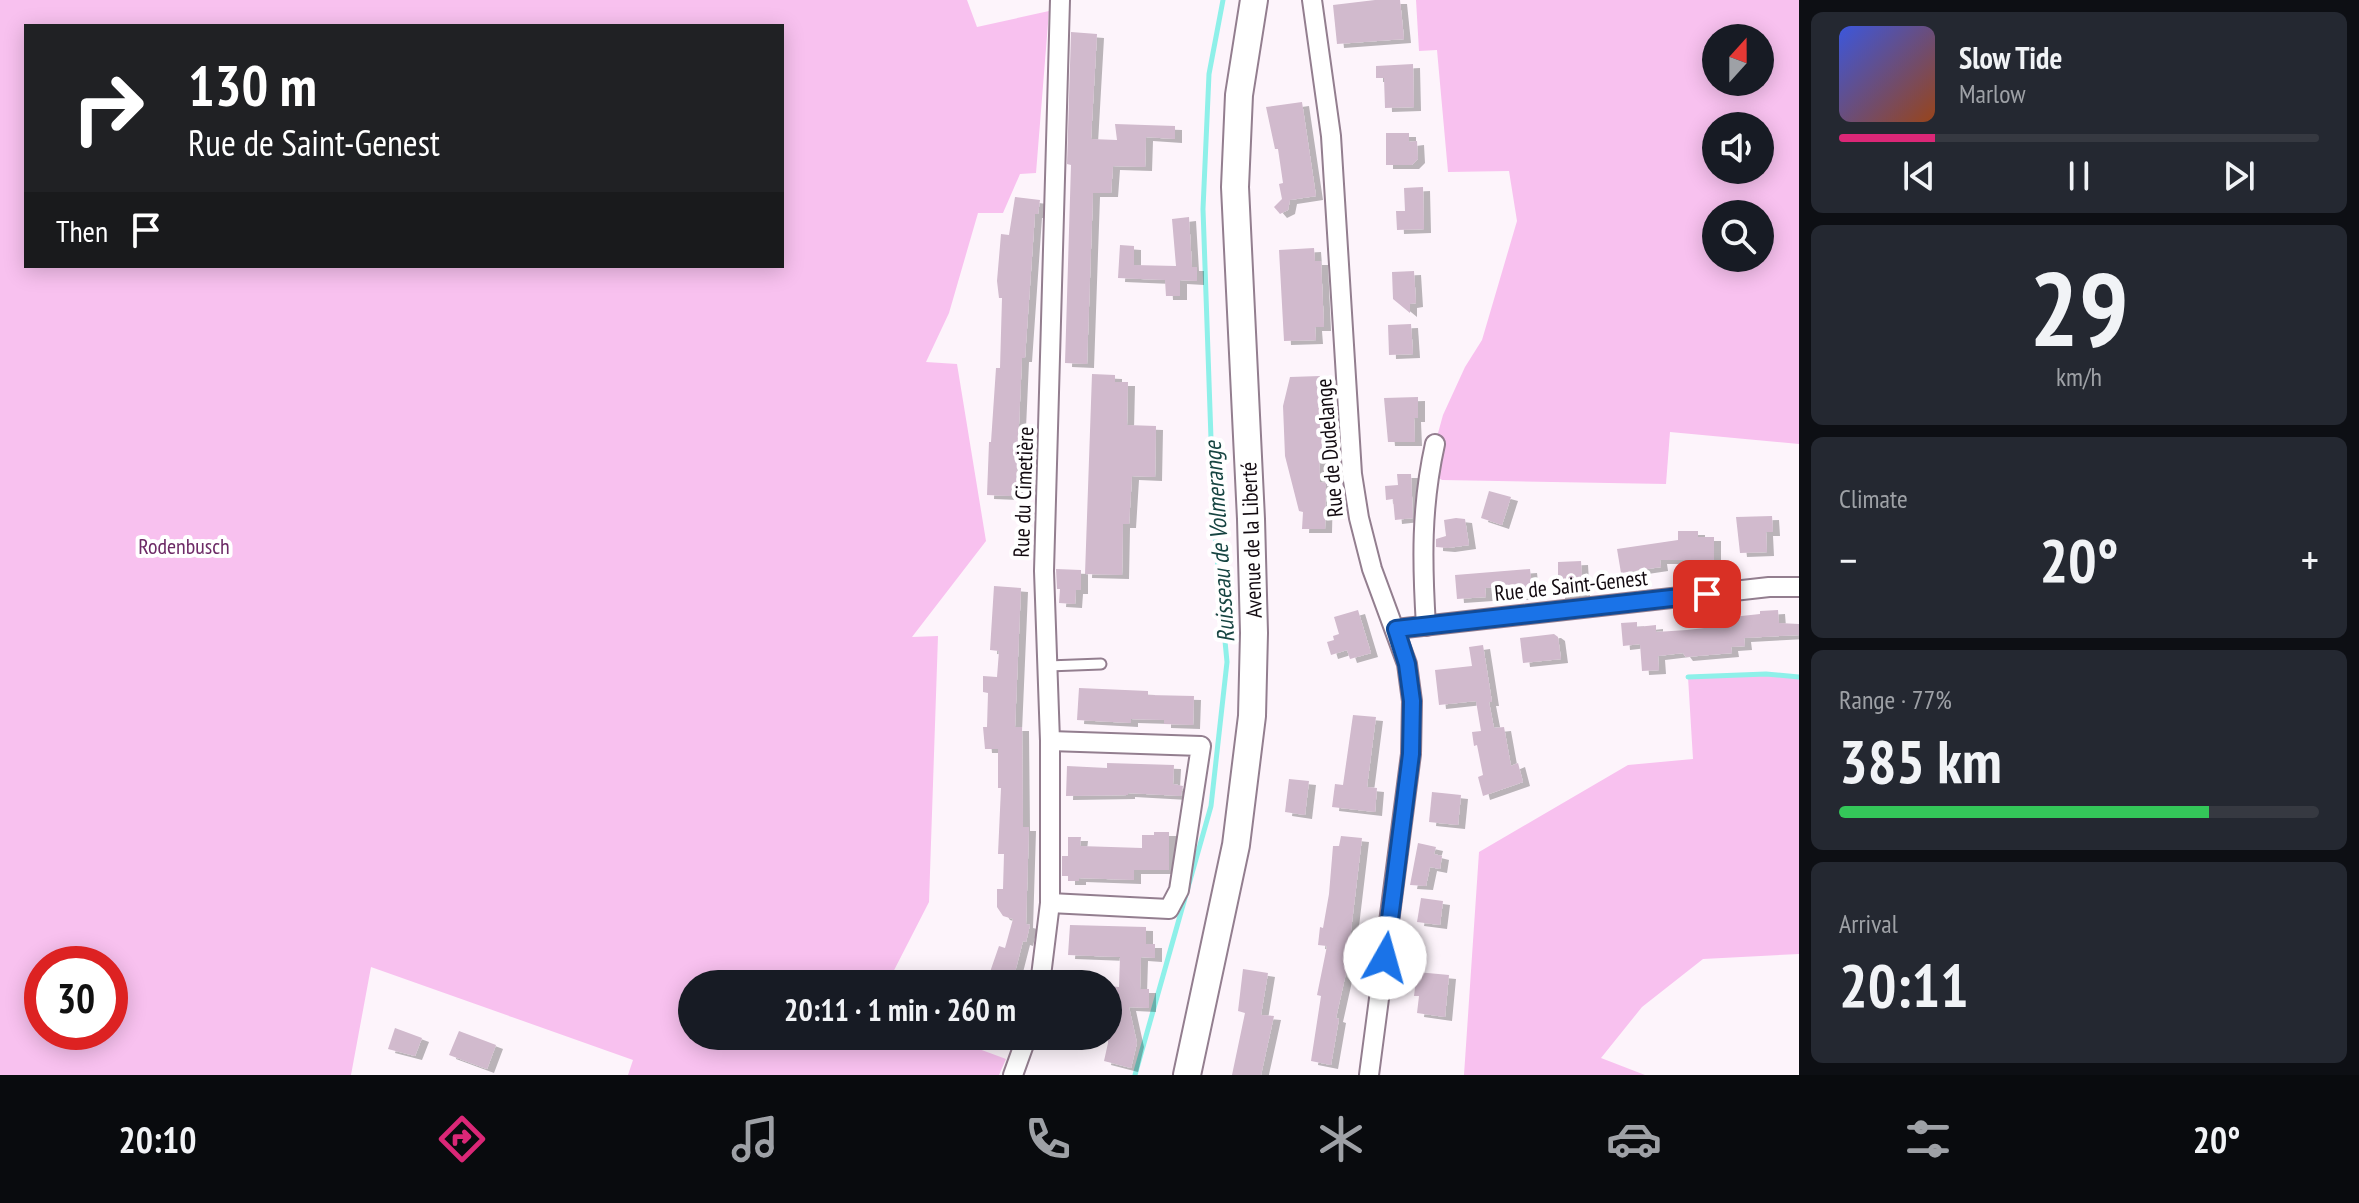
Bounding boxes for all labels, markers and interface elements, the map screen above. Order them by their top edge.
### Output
north arrow [1702,24,1774,96]
map controls [1702,24,1774,272]
text: Slow Tide [1959,38,2062,77]
text: 130 m [188,49,317,121]
icon: right [56,56,160,160]
text: Marlow [1959,77,2025,110]
button: sound [1702,112,1774,184]
text: Rue de Saint-Genest [188,119,440,166]
icon: previous [1897,154,1941,198]
icon: pause [2057,154,2101,198]
icon: next [2217,154,2261,198]
button: search [1702,200,1774,272]
icon: arrive [124,208,168,252]
text: Then [56,211,108,250]
text: 29 [2029,240,2129,375]
text: km/h [2056,360,2102,393]
street label: Rue de Dudelange [1309,378,1349,518]
street label: Rue du Cimetière [1007,426,1039,558]
water label: Ruisseau de Volmerange [1196,438,1241,644]
street label: Avenue de la Liberté [1234,461,1268,619]
text: Climate [1839,482,1908,515]
text: 20° [2039,521,2119,599]
text: − [1839,531,1857,588]
text: + [2301,531,2319,588]
park label: Rodenbusch [138,532,230,560]
pin [1673,560,1741,628]
street label: Rue de Saint-Genest [1493,563,1649,607]
icon: arrive [1685,572,1729,616]
text: Range · 77% [1839,683,1952,716]
text: 385 km [1839,722,2002,800]
text: Arrival [1839,907,1898,940]
position arrow [1343,916,1427,1000]
speed limit sign: 30 [24,946,128,1050]
text: 20:11 [1839,946,1969,1024]
text: 20:11 · 1 min · 260 m [784,990,1016,1029]
icon: directions [434,1111,490,1167]
icon: music [727,1111,783,1167]
icon: phone [1020,1111,1076,1167]
icon: climate [1313,1111,1369,1167]
icon: car [1606,1111,1662,1167]
icon: filters [1900,1111,1956,1167]
text: 20:10 [119,1116,196,1163]
text: 20° [2193,1116,2240,1163]

